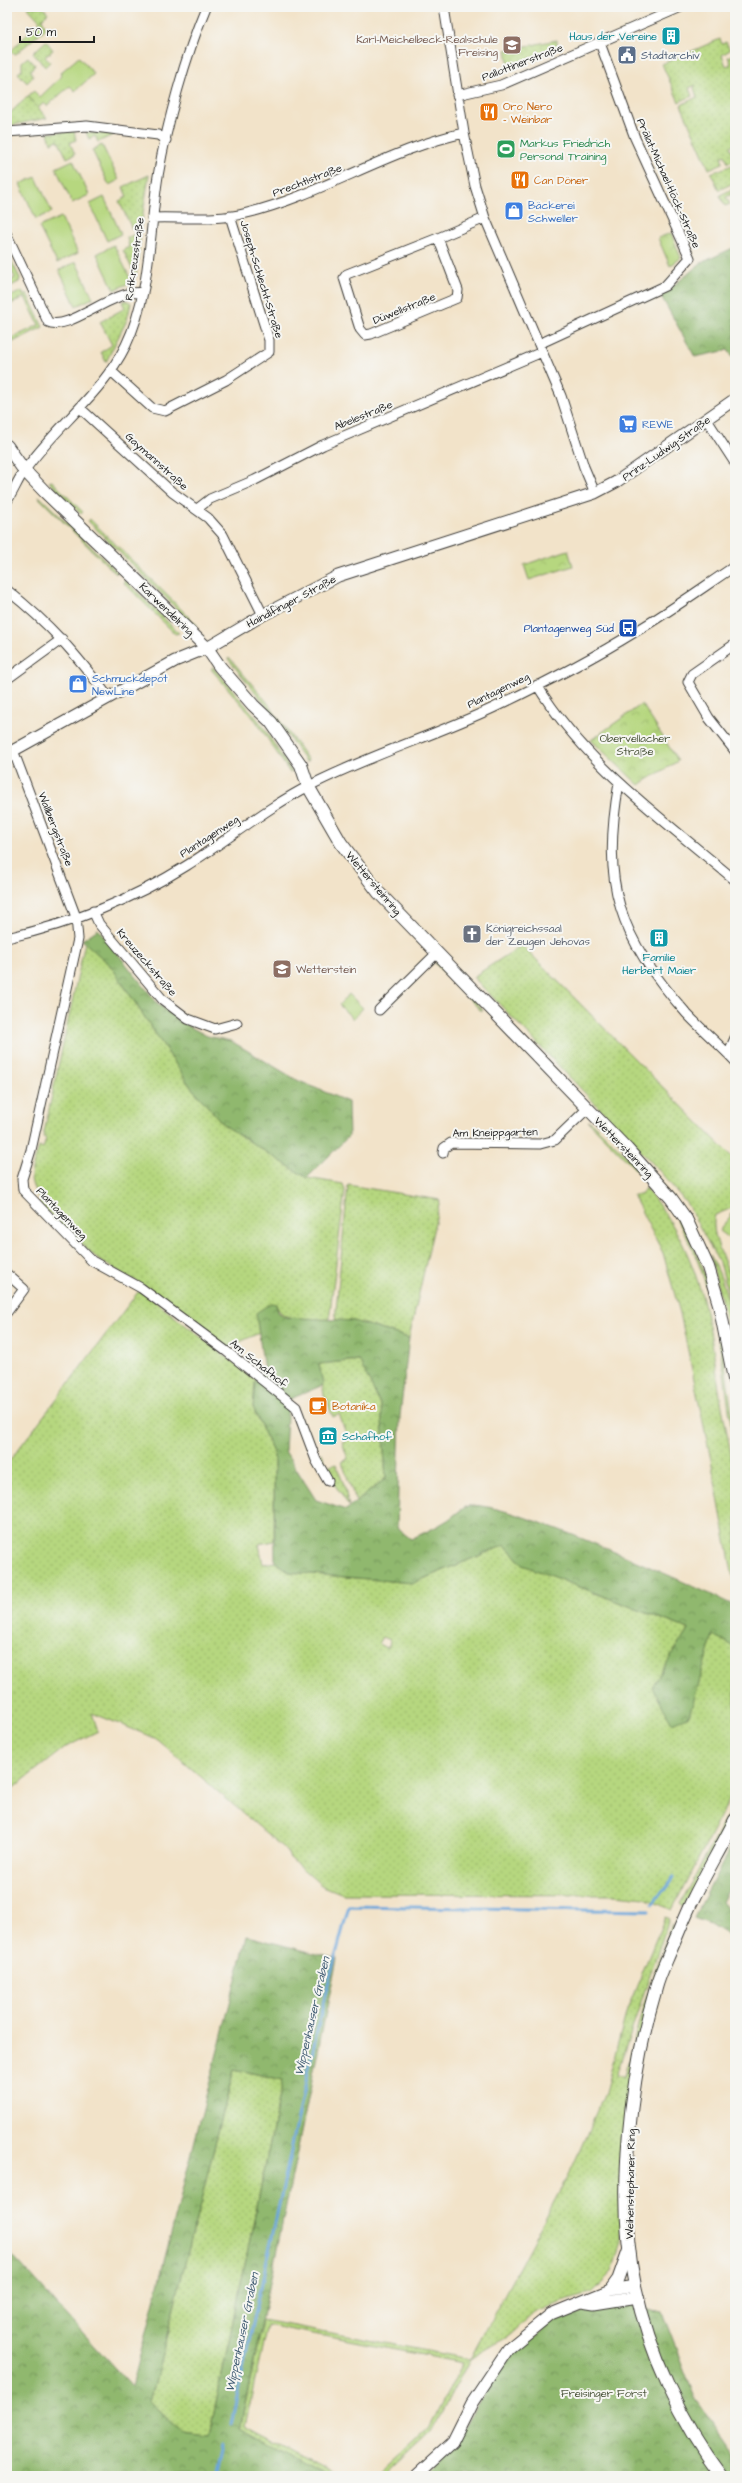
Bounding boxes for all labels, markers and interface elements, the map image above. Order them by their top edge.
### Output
scale bar [20,18,94,44]
text: 50 m [26,24,57,41]
building icon: Haus der Vereine [660,25,682,47]
place label: Haus der Vereine [569,29,657,44]
place label: Karl-Meichelbeck-Realschule Freising [356,32,498,61]
school or university icon: Karl-Meichelbeck-Realschule Freising [501,34,523,56]
street label: Pallottinerstraße [479,40,565,85]
public building icon: Stadtarchiv [616,44,638,66]
place label: Stadtarchiv [641,48,700,63]
place label: Oro Nero - Weinbar [503,99,553,127]
restaurant icon: Oro Nero - Weinbar [478,101,500,123]
street label: Prälat-Michael-Höck-Straße [633,116,704,251]
place label: Markus Friedrich Personal Training [520,136,611,165]
sports icon: Markus Friedrich Personal Training [495,138,517,160]
street label: Prechtlstraße [270,160,344,201]
restaurant icon: Can Döner [509,169,531,191]
place label: Can Döner [534,173,588,188]
place label: Bäckerei Schweller [528,198,578,226]
shop icon: Bäckerei Schweller [503,200,525,222]
street label: Rotkreuzstraße [121,217,148,302]
street label: Joseph-Schlecht-Straße [236,218,287,340]
street label: Düwellstraße [371,289,438,328]
street label: Abelestraße [332,397,395,434]
street label: Prinz-Ludwig-Straße [619,412,714,485]
supermarket icon: REWE [617,413,639,435]
place label: REWE [642,417,674,432]
street label: Gaymannstraße [121,429,191,494]
street label: Haindlfinger Straße [244,571,339,632]
street label: Karwendelring [135,579,198,640]
bus stop icon: Plantagenweg Süd [617,617,639,639]
place label: Plantagenweg Süd [524,621,614,637]
street label: Plantagenweg [465,669,533,713]
place label: Schmuckdepot NewLine [92,671,168,699]
shop icon: Schmuckdepot NewLine [67,673,89,695]
park label: Obervellacher Straße [600,731,670,759]
street label: Wallbergstraße [33,790,77,869]
street label: Plantagenweg [177,812,242,862]
street label: Wettersteinring [342,848,405,919]
place label: Königreichssaal der Zeugen Jehovas [486,921,590,950]
church icon: Königreichssaal der Zeugen Jehovas [461,923,483,945]
street label: Kreuzeckstraße [113,925,180,999]
building icon: Familie Herbert Maier [648,927,670,949]
place label: Familie Herbert Maier [622,950,696,978]
school or university icon: Wetterstein [271,958,293,980]
place label: Wetterstein [296,962,357,977]
street label: Wettersteinring [590,1114,657,1182]
street label: Am Kneippgarten [452,1124,538,1142]
street label: Plantagenweg [32,1184,91,1244]
street label: Am Schafhof [227,1336,291,1391]
cafe icon: Botanika [307,1395,329,1417]
place label: Botanika [332,1399,376,1414]
museum icon: Schafhof [317,1425,339,1447]
place label: Schafhof [342,1429,392,1444]
water label: Wippenhauser Graben [291,1954,335,2077]
street label: Weihenstephaner Ring [622,2128,640,2239]
water label: Wippenhauser Graben [222,2270,264,2393]
park label: Freisinger Forst [561,2386,648,2402]

